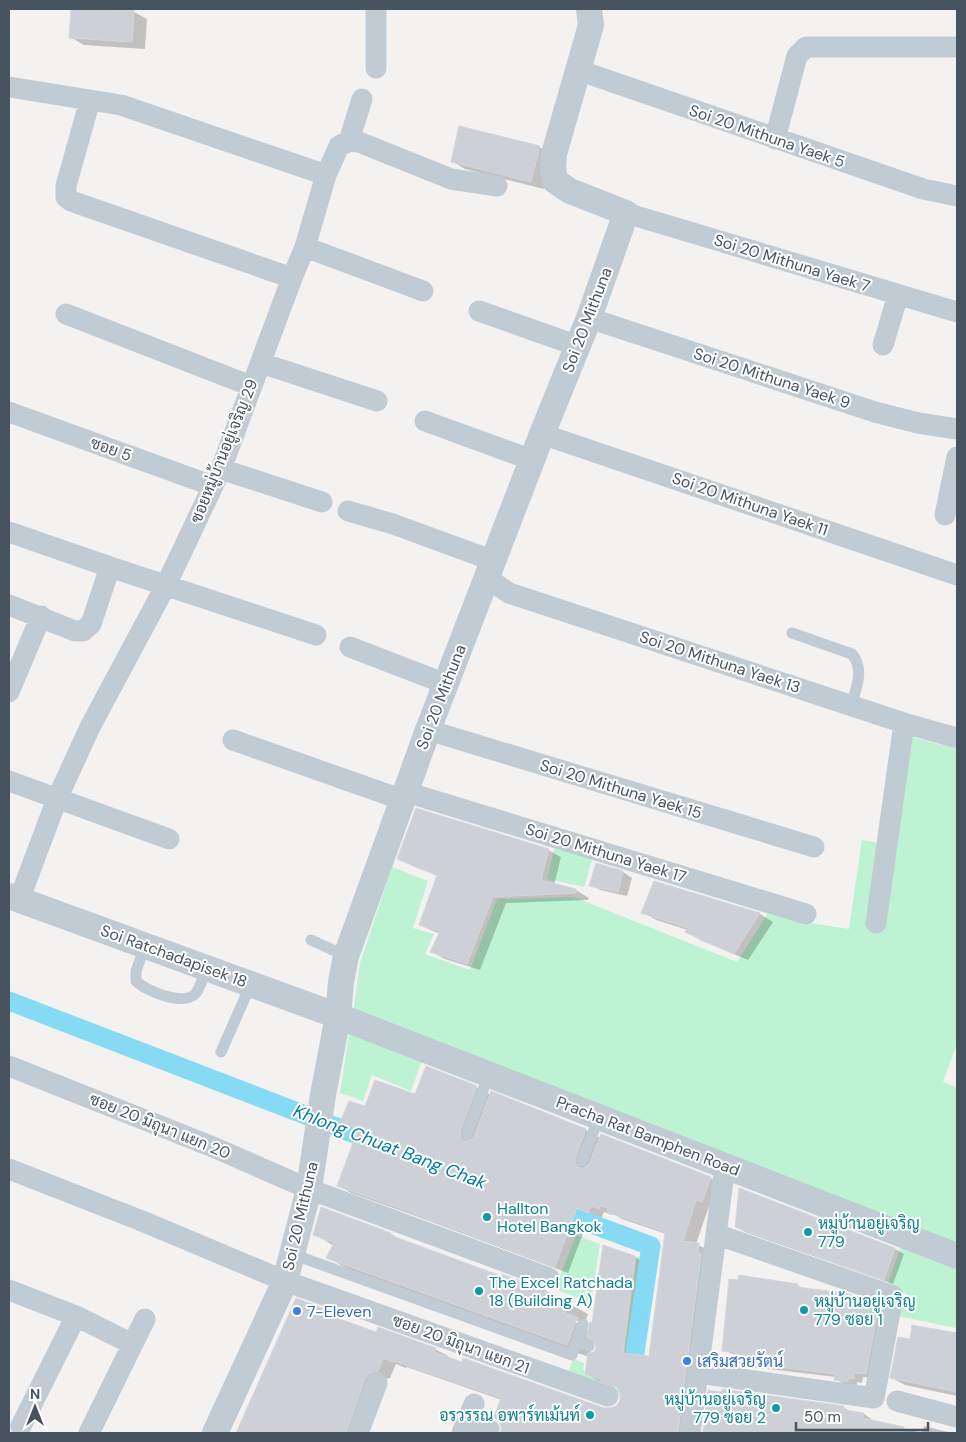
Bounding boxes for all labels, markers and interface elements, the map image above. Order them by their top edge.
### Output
street label: Soi 20 Mithuna Yaek 5 [686,100,848,172]
street label: Soi 20 Mithuna Yaek 7 [711,229,873,297]
street label: Soi 20 Mithuna [557,264,617,376]
street label: Soi 20 Mithuna Yaek 9 [691,343,853,413]
street label: ซอยหมู่บ้านอยู่เจริญ 29 [186,376,263,526]
street label: ซอย 5 [87,432,135,466]
street label: Soi 20 Mithuna Yaek 11 [669,467,831,541]
street label: Soi 20 Mithuna Yaek 13 [637,626,803,698]
street label: Soi 20 Mithuna [411,641,471,753]
street label: Soi 20 Mithuna Yaek 15 [538,754,704,824]
street label: Soi 20 Mithuna Yaek 17 [523,819,689,887]
street label: Soi Ratchadapisek 18 [98,920,250,992]
street label: ซอย 20 มิถุนา แยก 20 [86,1088,234,1165]
street label: Pracha Rat Bamphen Road [553,1091,743,1181]
water label: Khlong Chuat Bang Chak [290,1099,491,1195]
street label: Soi 20 Mithuna [277,1160,323,1272]
place label: Hallton Hotel Bangkok [497,1198,602,1237]
marker: Hallton Hotel Bangkok [481,1211,493,1223]
place label: หมู่บ้านอยู่เจริญ 779 [818,1213,920,1252]
marker: หมู่บ้านอยู่เจริญ 779 [802,1226,814,1238]
place label: The Excel Ratchada 18 (Building A) [489,1272,633,1311]
marker: The Excel Ratchada 18 (Building A) [473,1285,485,1297]
place label: หมู่บ้านอยู่เจริญ 779 ซอย 1 [814,1291,916,1330]
place label: 7-Eleven [307,1301,371,1322]
marker: หมู่บ้านอยู่เจริญ 779 ซอย 1 [798,1304,810,1316]
marker: 7-Eleven [291,1305,303,1317]
street label: ซอย 20 มิถุนา แยก 21 [389,1309,532,1379]
place label: เสริมสวยรัตน์ [697,1349,783,1372]
marker: เสริมสวยรัตน์ [681,1355,693,1367]
north arrow [10,1382,60,1432]
text: N [30,1385,40,1403]
place label: หมู่บ้านอยู่เจริญ 779 ซอย 2 [664,1389,766,1428]
scale bar [796,1400,928,1432]
marker: หมู่บ้านอยู่เจริญ 779 ซอย 2 [770,1402,782,1414]
place label: อรวรรณ อพาร์ทเม้นท์ [439,1403,580,1426]
text: 50 m [804,1407,841,1427]
marker: อรวรรณ อพาร์ทเม้นท์ [584,1409,596,1421]

